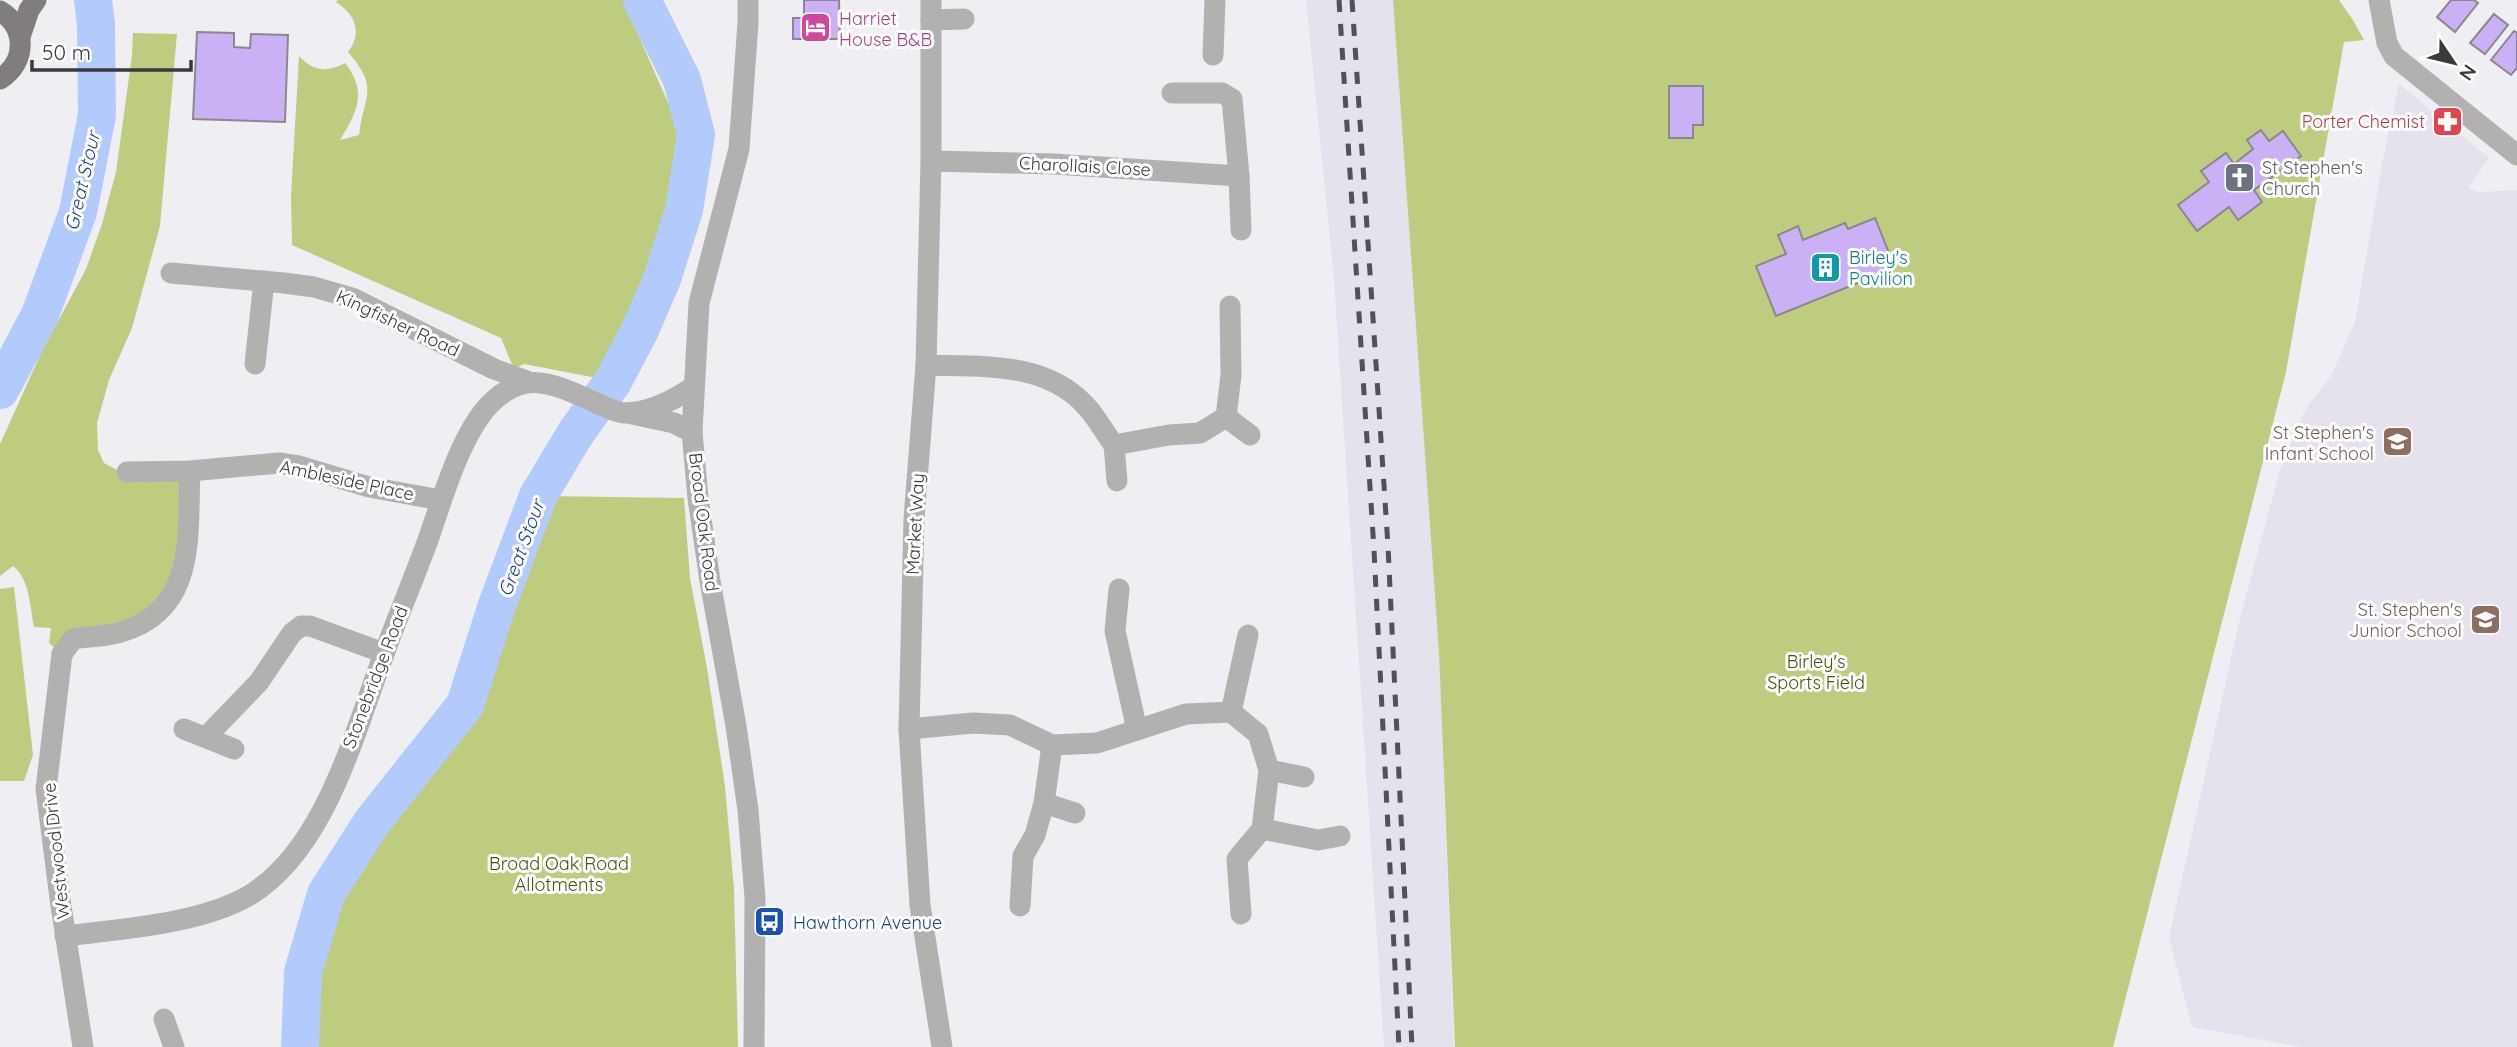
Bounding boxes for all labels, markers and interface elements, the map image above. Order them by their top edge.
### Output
place label: Harriet House B&B [839,7,932,51]
hotel icon: Harriet House B&B [799,11,833,45]
scale bar [32,28,191,72]
north arrow [2419,28,2489,98]
text: 50 m [42,39,91,65]
text: N [2454,60,2482,85]
pharmacy icon: Porter Chemist [2431,104,2465,138]
place label: Porter Chemist [2302,110,2425,133]
water label: Great Stour [59,127,106,233]
street label: Charollais Close [1019,151,1151,181]
place label: St Stephen's Church [2262,156,2363,200]
church icon: St Stephen's Church [2222,160,2256,194]
place label: Birley's Pavilion [1849,246,1913,290]
building icon: Birley's Pavilion [1809,250,1843,284]
street label: Kingfisher Road [333,284,463,362]
place label: St Stephen's Infant School [2265,421,2374,465]
school or university icon: St Stephen's Infant School [2380,425,2414,459]
street label: Broad Oak Road [684,451,724,593]
street label: Ambleside Place [278,455,416,505]
street label: Market Way [901,473,929,575]
water label: Great Stour [493,494,550,599]
place label: St. Stephen's Junior School [2349,598,2462,642]
street label: Stonebridge Road [337,602,413,752]
school or university icon: St. Stephen's Junior School [2468,602,2502,636]
park label: Birley's Sports Field [1767,650,1865,694]
street label: Westwood Drive [37,782,75,920]
park label: Broad Oak Road Allotments [489,852,629,896]
bus stop icon: Hawthorn Avenue [753,905,787,939]
place label: Hawthorn Avenue [793,911,942,934]

